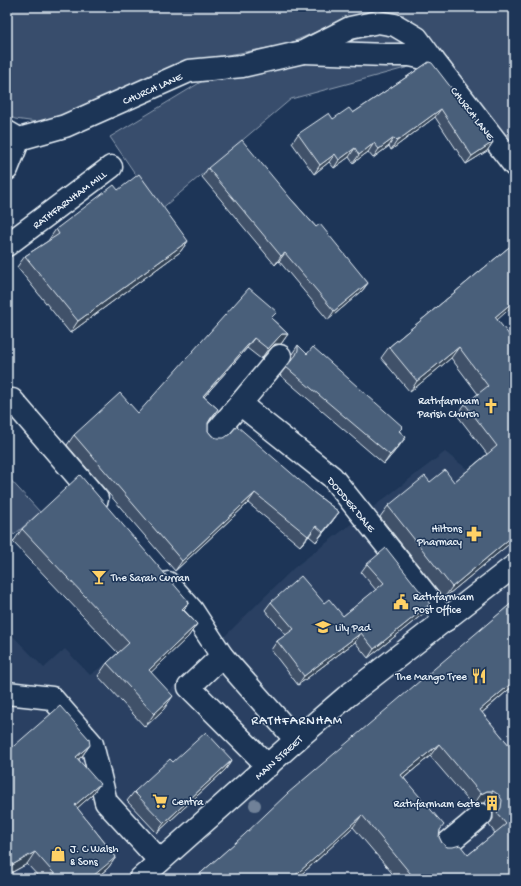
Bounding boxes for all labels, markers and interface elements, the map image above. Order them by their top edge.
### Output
street label: CHURCH LANE [121,71,185,108]
street label: CHURCH LANE [447,85,496,144]
street label: RATHFARNHAM MILL [31,168,110,232]
place label: Rathfarnham Parish Church [416,395,479,421]
church icon: Rathfarnham Parish Church [482,397,500,415]
street label: DODDER DALE [323,475,378,536]
place label: Hiltons Pharmacy [416,524,463,549]
pharmacy icon: Hiltons Pharmacy [465,525,483,543]
bar icon: The Sarah Curran [90,568,108,586]
place label: The Sarah Curran [110,573,190,585]
place label: Rathfarnham Post Office [412,591,474,617]
public building icon: Rathfarnham Post Office [392,593,410,611]
school or university icon: Lily Pad [314,618,332,636]
place label: Lily Pad [335,623,372,635]
restaurant icon: The Mango Tree [470,667,488,685]
place label: The Mango Tree [395,672,467,684]
district label: RATHFARNHAM [251,714,343,729]
street label: MAIN STREET [253,734,306,783]
supermarket icon: Centra [151,792,169,810]
building icon: Rathfarnham Gate [483,794,501,812]
place label: Centra [172,797,204,809]
place label: Rathfarnham Gate [393,798,480,811]
place label: J. C Walsh & Sons [70,844,118,869]
shop icon: J. C Walsh & Sons [49,845,67,863]

